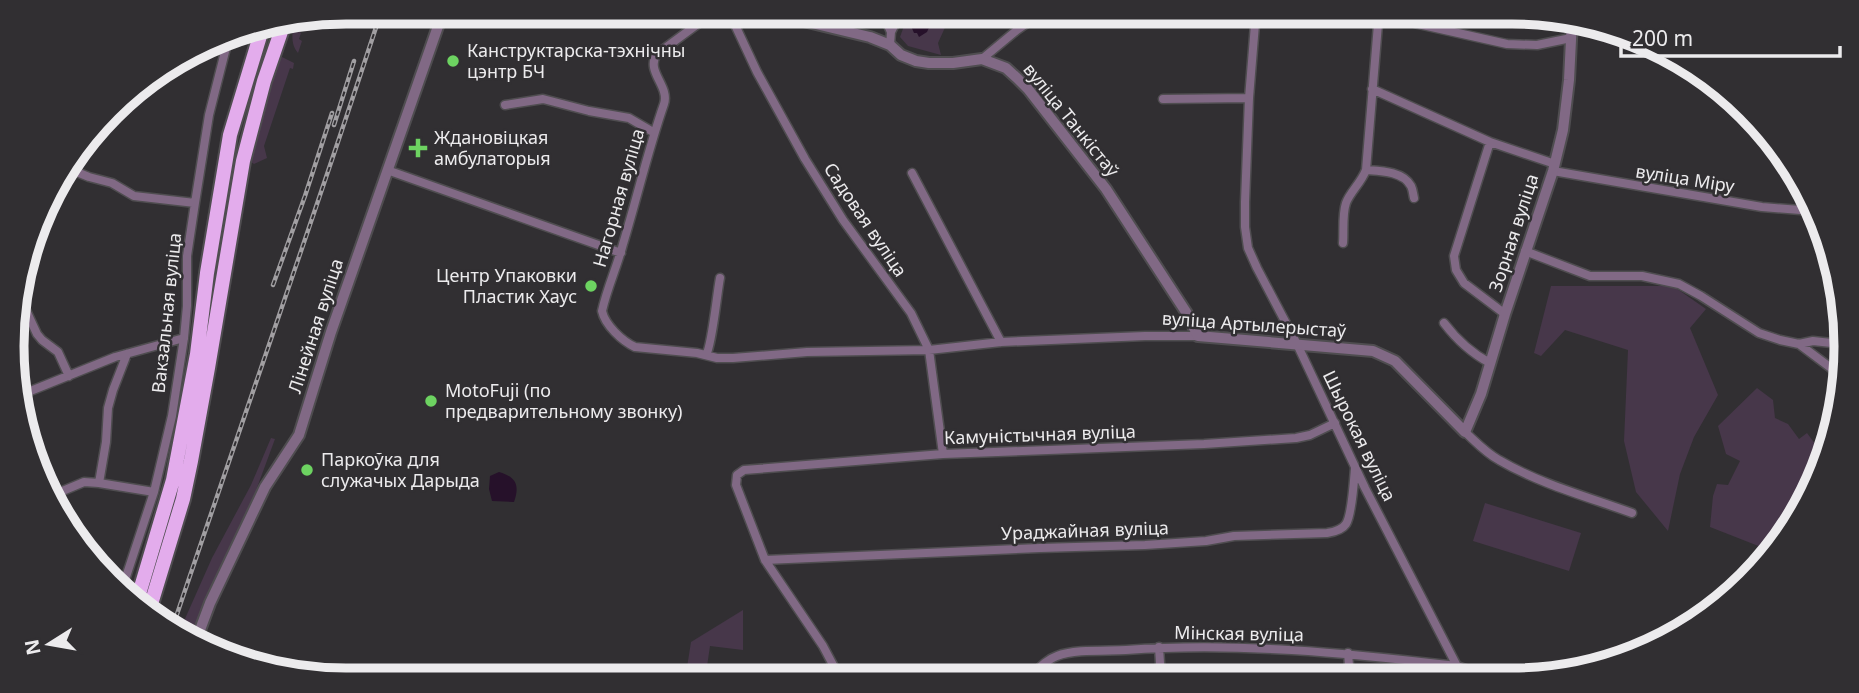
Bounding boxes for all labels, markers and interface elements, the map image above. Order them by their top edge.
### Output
scale bar [1621,14,1840,58]
text: 200 m [1632,24,1693,52]
place label: Канструктарска-тэхнічны цэнтр БЧ [467,38,685,83]
marker: Канструктарска-тэхнічны цэнтр БЧ [445,53,461,69]
street label: вуліца Танкістаў [1018,57,1126,182]
place label: Ждановіцкая амбулаторыя [434,125,551,170]
street label: Нагорная вуліца [587,126,649,270]
marker: Ждановіцкая амбулаторыя [408,138,428,158]
street label: Садовая вуліца [819,158,913,281]
street label: вуліца Міру [1634,158,1737,198]
street label: Зорная вуліца [1483,171,1543,295]
street label: Вакзальная вуліца [146,232,186,394]
street label: Лінейная вуліца [282,255,348,396]
place label: Центр Упаковки Пластик Хаус [436,263,577,308]
marker: Центр Упаковки Пластик Хаус [583,278,599,294]
street label: вуліца Артылерыстаў [1161,306,1348,342]
street label: Шырокая вуліца [1318,366,1402,505]
place label: MotoFuji (по предварительному звонку) [445,378,683,423]
marker: MotoFuji (по предварительному звонку) [423,393,439,409]
street label: Камуністычная вуліца [944,419,1136,449]
place label: Паркоўка для служачых Дарыда [321,447,480,492]
marker: Паркоўка для служачых Дарыда [299,462,315,478]
street label: Ураджайная вуліца [1001,515,1169,545]
north arrow [14,609,84,679]
street label: Мінская вуліца [1174,620,1304,646]
text: N [18,637,47,657]

